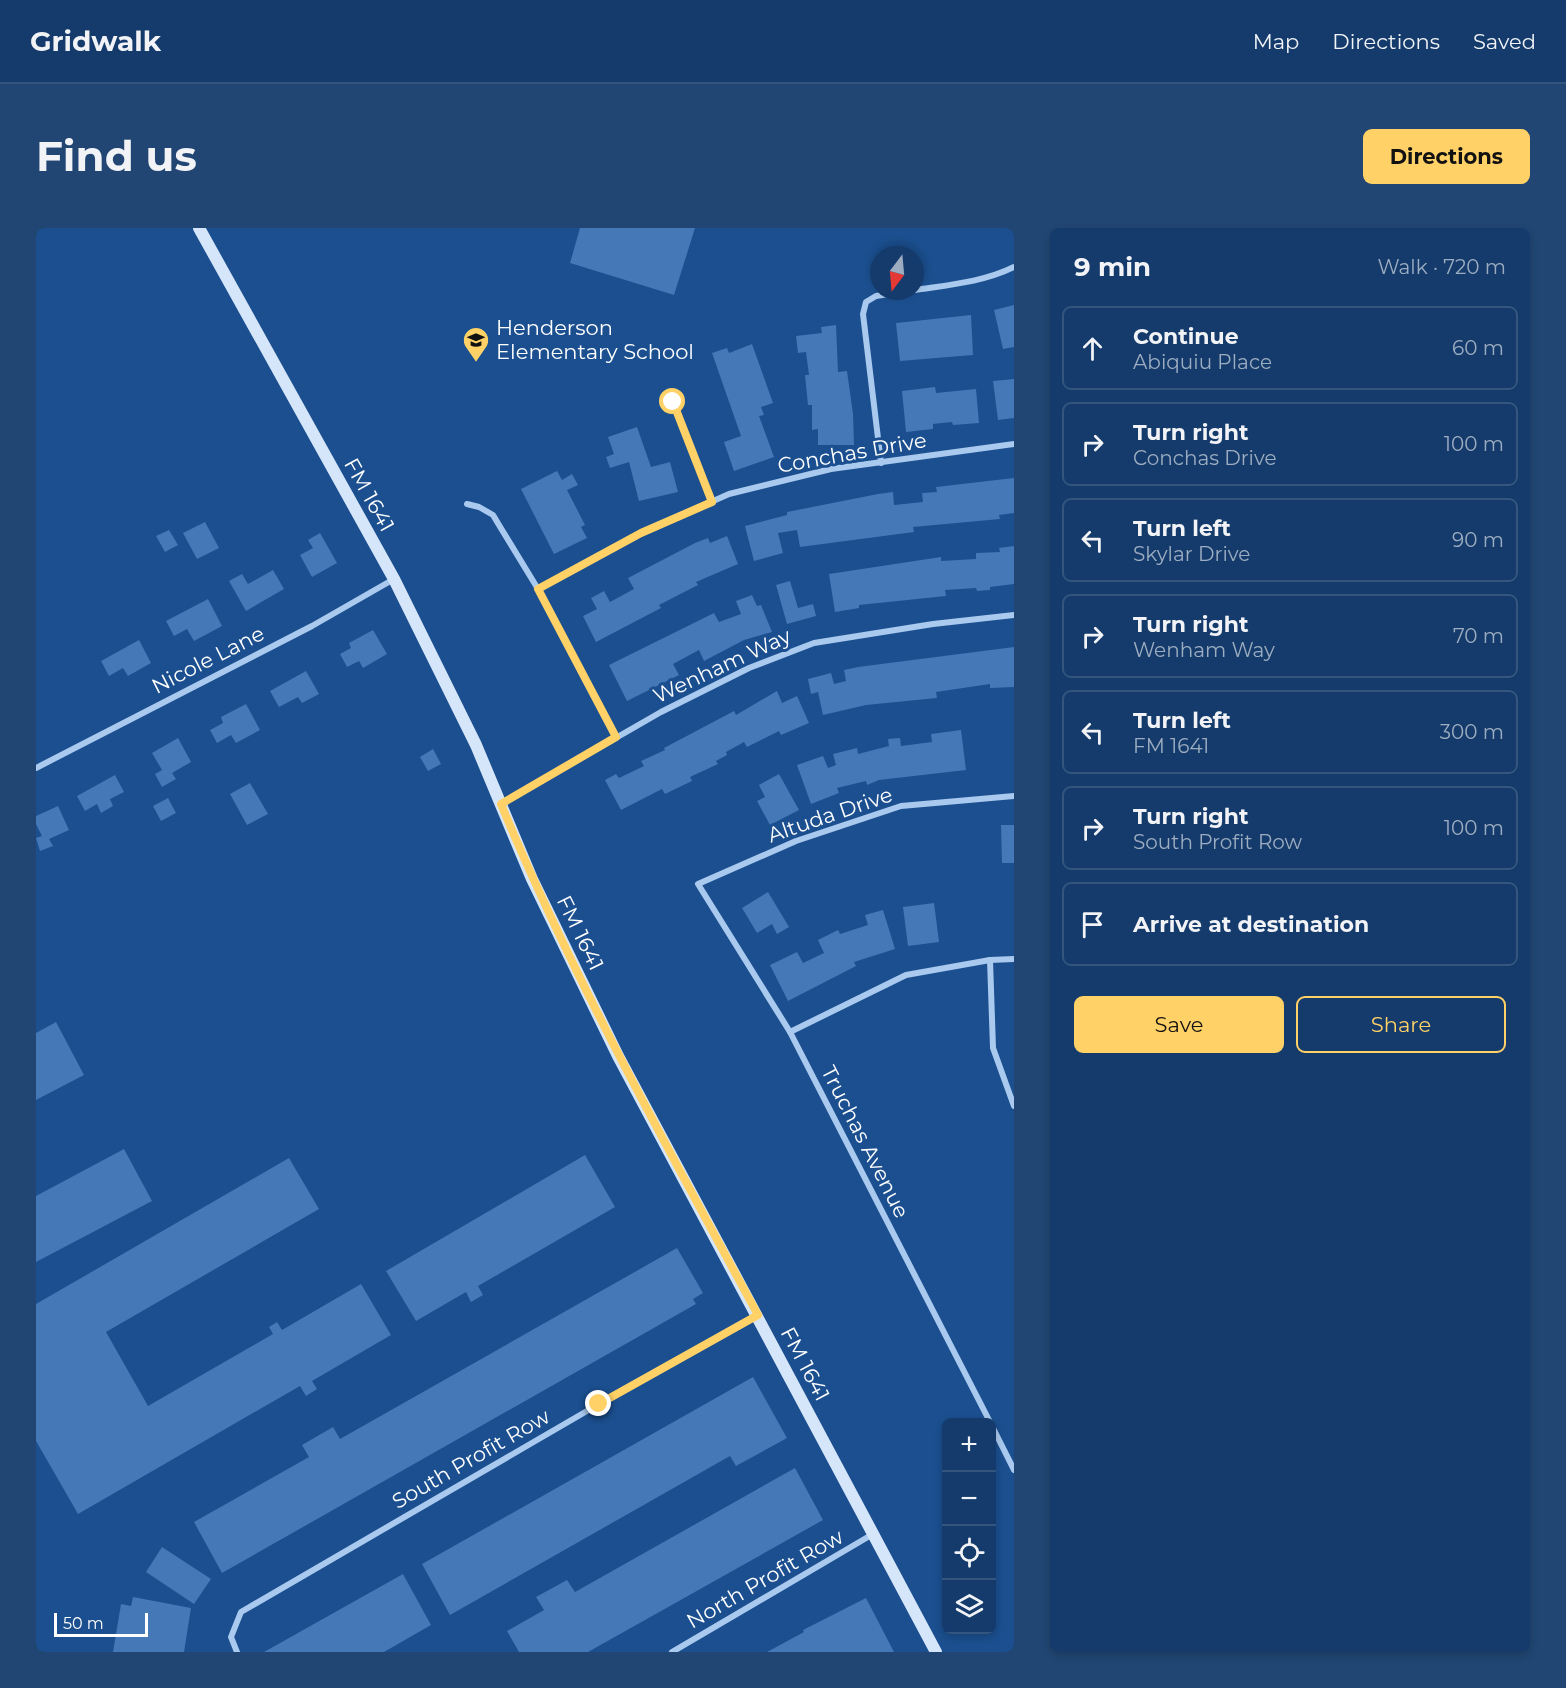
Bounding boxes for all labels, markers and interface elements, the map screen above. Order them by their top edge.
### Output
text: Gridwalk [30,24,161,58]
text: Map [1253,29,1299,54]
text: Directions [1332,29,1440,54]
text: Saved [1473,29,1536,54]
button: Directions [1363,129,1530,184]
text: Find us [36,130,197,182]
north arrow [870,246,924,300]
text: 9 min [1074,251,1151,283]
text: Walk · 720 m [1377,255,1506,279]
place label: Henderson Elementary School [496,315,694,364]
text: Continue [1133,323,1239,350]
school or university icon: Henderson Elementary School [461,325,491,363]
icon: ahead [1076,332,1109,365]
text: 60 m [1452,336,1504,360]
text: Abiquiu Place [1133,350,1272,374]
route start [659,388,685,414]
text: Turn right [1133,419,1248,446]
street label: Conchas Drive [775,427,928,478]
icon: right [1076,428,1109,461]
text: 100 m [1444,432,1504,456]
text: Conchas Drive [1133,446,1277,470]
street label: FM 1641 [339,454,400,536]
text: Turn left [1133,515,1231,542]
icon: left [1076,524,1109,557]
text: 90 m [1452,528,1504,552]
text: Skylar Drive [1133,542,1250,566]
text: Turn right [1133,611,1248,638]
street label: Nicole Lane [147,620,268,699]
icon: right [1076,620,1109,653]
street label: Wenham Way [649,622,795,708]
text: 70 m [1453,624,1504,648]
text: Wenham Way [1133,638,1275,662]
text: Turn left [1133,707,1231,734]
icon: left [1076,716,1109,749]
text: 300 m [1440,720,1504,744]
text: FM 1641 [1133,734,1209,758]
street label: Altuda Drive [764,781,896,848]
text: Turn right [1133,803,1248,830]
icon: right [1076,812,1109,845]
text: 100 m [1444,816,1504,840]
text: South Profit Row [1133,830,1302,854]
street label: FM 1641 [552,891,609,974]
icon: arrive [1076,908,1109,941]
text: Arrive at destination [1133,911,1369,938]
button: Save [1074,996,1284,1053]
button: Share [1296,996,1506,1053]
street label: Truchas Avenue [816,1061,915,1222]
street label: FM 1641 [776,1323,835,1405]
route end [585,1390,611,1416]
street label: South Profit Row [388,1403,554,1514]
map controls [942,1418,996,1634]
button: + [942,1418,996,1472]
button: − [942,1472,996,1526]
street label: North Profit Row [682,1523,848,1634]
button: locate [942,1526,996,1580]
button: layers [942,1580,996,1634]
scale bar [54,1610,148,1638]
text: 50 m [63,1614,104,1633]

